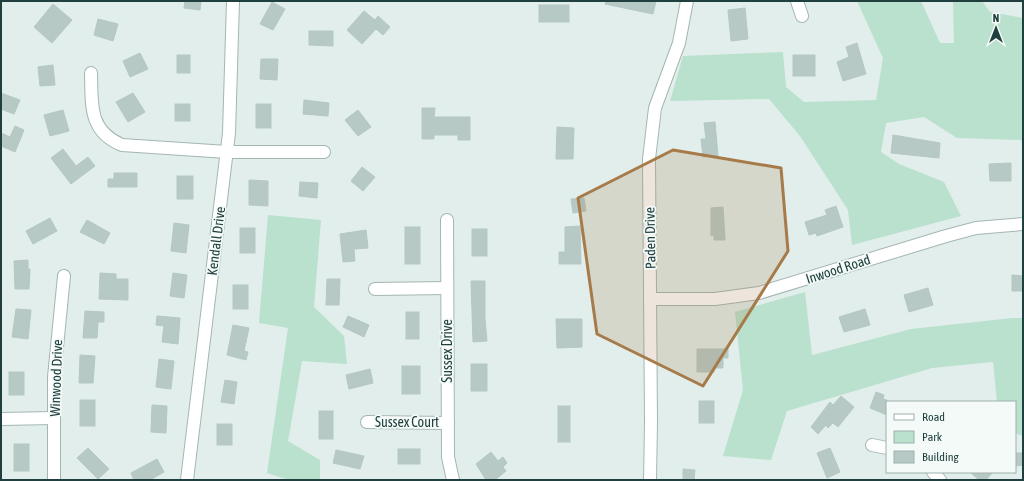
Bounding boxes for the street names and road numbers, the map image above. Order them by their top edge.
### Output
street label: Kendall Drive [204,206,228,276]
street label: Paden Drive [641,207,659,269]
street label: Inwood Road [804,251,872,287]
street label: Sussex Drive [439,319,455,383]
street label: Winwood Drive [47,339,65,417]
street label: Sussex Court [375,414,439,430]

